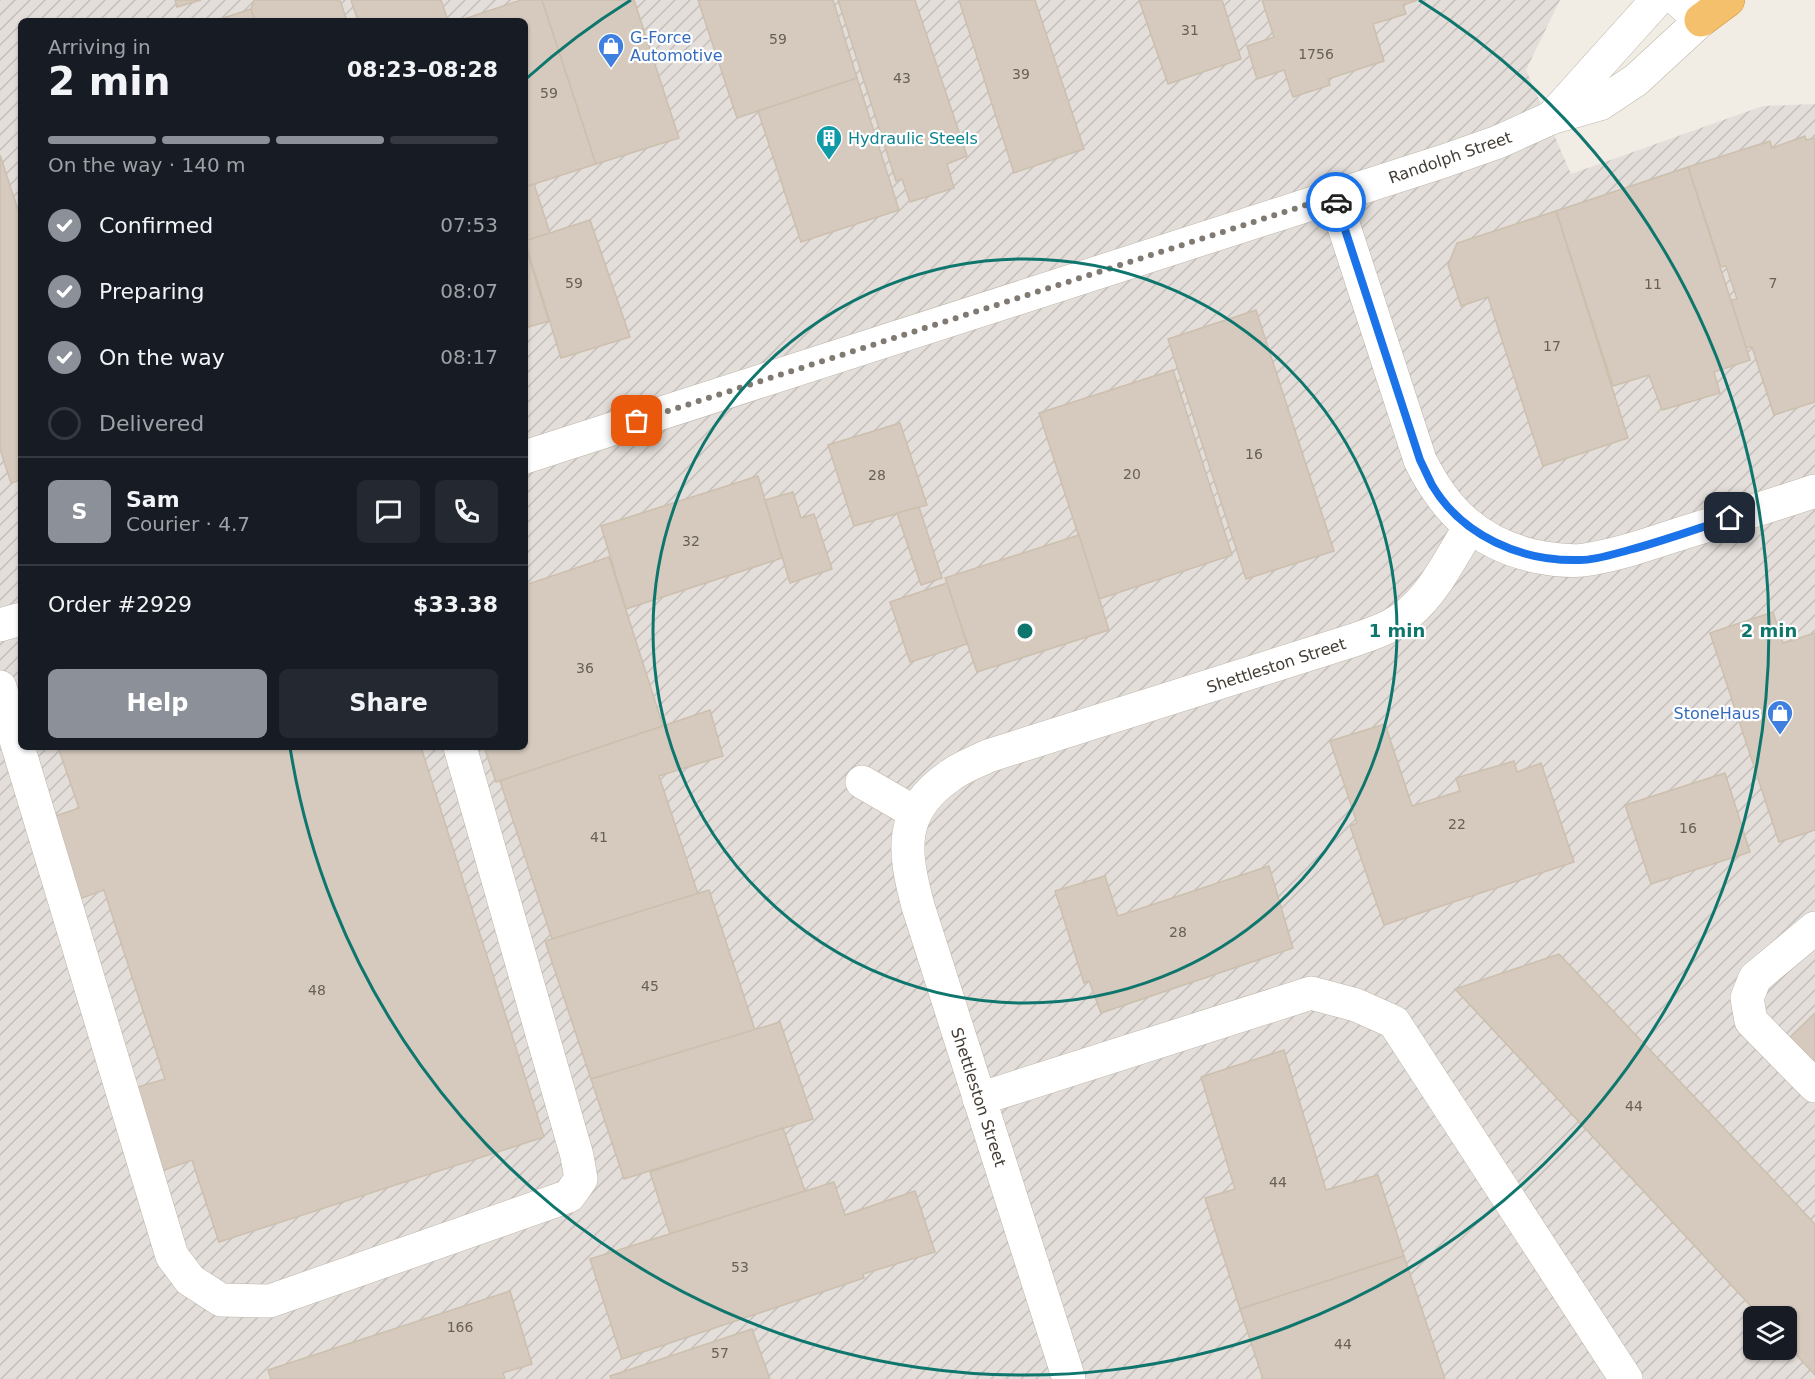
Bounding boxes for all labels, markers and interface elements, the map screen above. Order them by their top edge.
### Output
house number: 31 [1181,22,1199,38]
place label: G-Force Automotive [630,28,723,65]
shop icon: G-Force Automotive [596,31,626,69]
house number: 59 [769,31,787,47]
text: Arriving in [48,35,151,59]
house number: 1756 [1298,46,1334,62]
text: 08:23–08:28 [347,57,498,82]
text: 2 min [48,59,170,104]
house number: 39 [1012,66,1030,82]
house number: 43 [893,70,911,86]
house number: 59 [540,85,558,101]
building icon: Hydraulic Steels [814,123,844,161]
street label: Randolph Street [1386,127,1514,187]
place label: Hydraulic Steels [848,129,978,148]
text: On the way · 140 m [48,153,246,177]
courier [1306,172,1366,232]
icon: car [1320,186,1353,219]
icon: check [48,209,81,242]
text: Confirmed [99,213,213,238]
text: 07:53 [440,213,498,237]
icon: check [48,275,81,308]
house number: 59 [565,275,583,291]
house number: 7 [1769,275,1777,291]
house number: 11 [1644,276,1662,292]
text: Preparing [99,279,205,304]
text: 08:07 [440,279,498,303]
house number: 17 [1543,338,1561,354]
icon: check [48,341,81,374]
text: On the way [99,345,225,370]
text: 08:17 [440,345,498,369]
pin [611,395,662,446]
icon: bag [620,404,653,437]
text: Delivered [99,411,204,436]
house number: 16 [1245,446,1263,462]
house number: 20 [1123,466,1141,482]
house number: 28 [868,467,886,483]
button: chat [357,480,420,543]
button: phone [435,480,498,543]
text: Sam [126,487,180,512]
pin [1704,492,1755,543]
text: S [72,499,87,524]
icon: home [1713,501,1746,534]
text: Courier · 4.7 [126,512,250,536]
house number: 32 [682,533,700,549]
text: Order #2929 [48,592,192,617]
text: $33.38 [413,592,498,617]
text: 1 min [1369,620,1425,641]
text: 2 min [1741,620,1797,641]
centre of rings [1015,621,1035,641]
street label: Shettleston Street [1204,634,1348,697]
house number: 36 [576,660,594,676]
button: Help [48,669,267,738]
button: Share [279,669,498,738]
shop icon: StoneHaus [1765,698,1795,736]
place label: StoneHaus [1673,704,1760,723]
house number: 22 [1448,816,1466,832]
house number: 16 [1679,820,1697,836]
house number: 41 [590,829,608,845]
house number: 28 [1169,924,1187,940]
house number: 45 [641,978,659,994]
house number: 48 [308,982,326,998]
street label: Shettleston Street [947,1025,1010,1169]
house number: 44 [1625,1098,1643,1114]
house number: 44 [1269,1174,1287,1190]
house number: 53 [731,1259,749,1275]
map controls [1743,1306,1797,1360]
button: layers [1743,1306,1797,1360]
house number: 166 [447,1319,473,1335]
house number: 44 [1334,1336,1352,1352]
house number: 57 [711,1345,729,1361]

